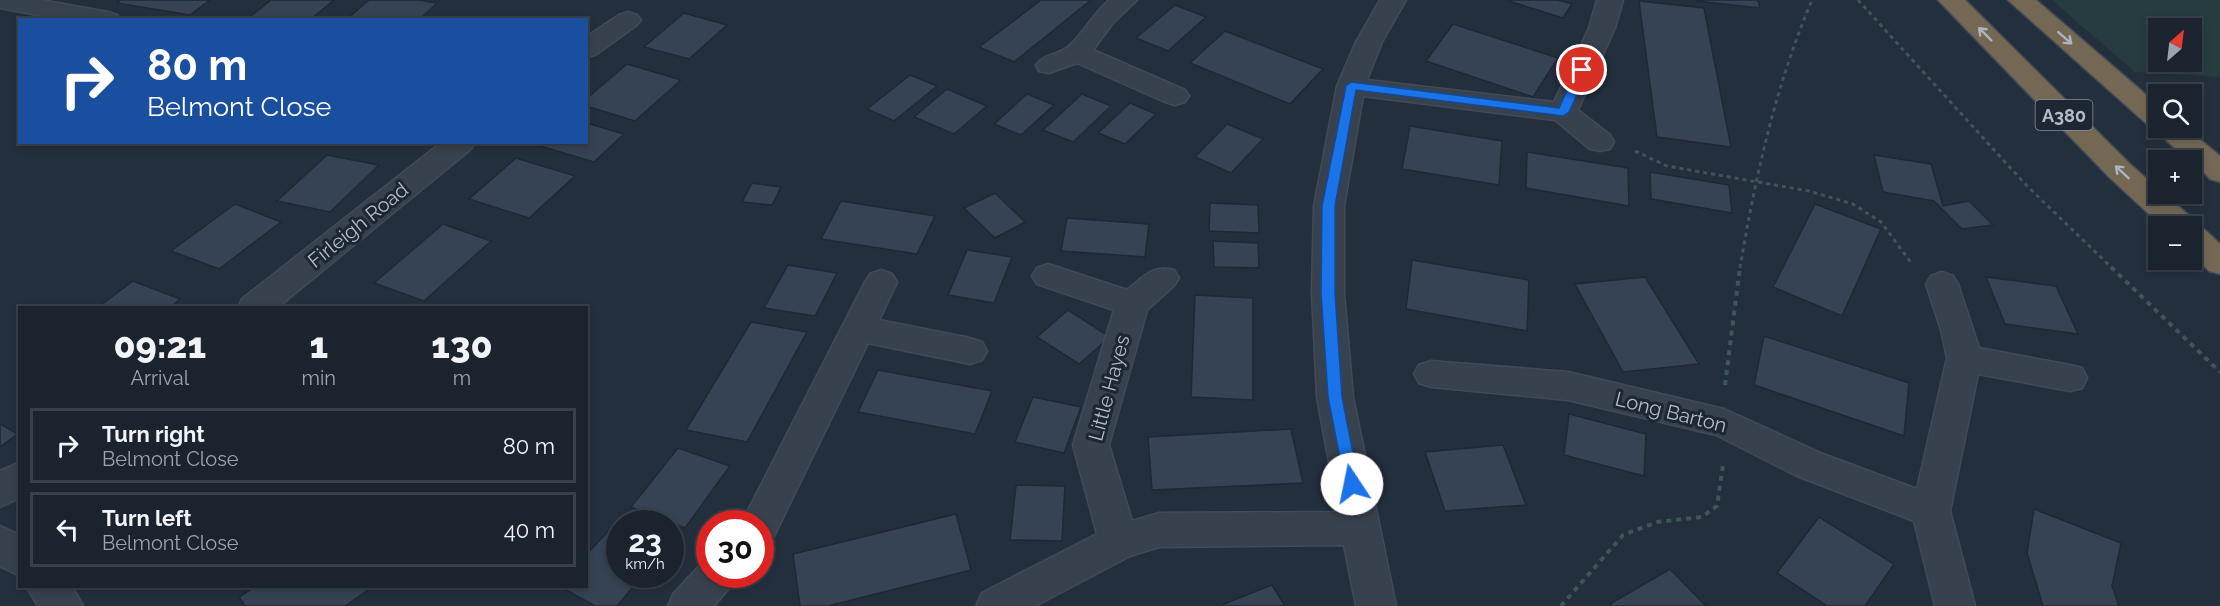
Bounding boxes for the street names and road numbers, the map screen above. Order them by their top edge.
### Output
road number: A380 [2036,100,2092,130]
street label: Firleigh Road [303,177,413,273]
street label: Little Hayes [1083,332,1135,444]
street label: Long Barton [1613,387,1729,437]

